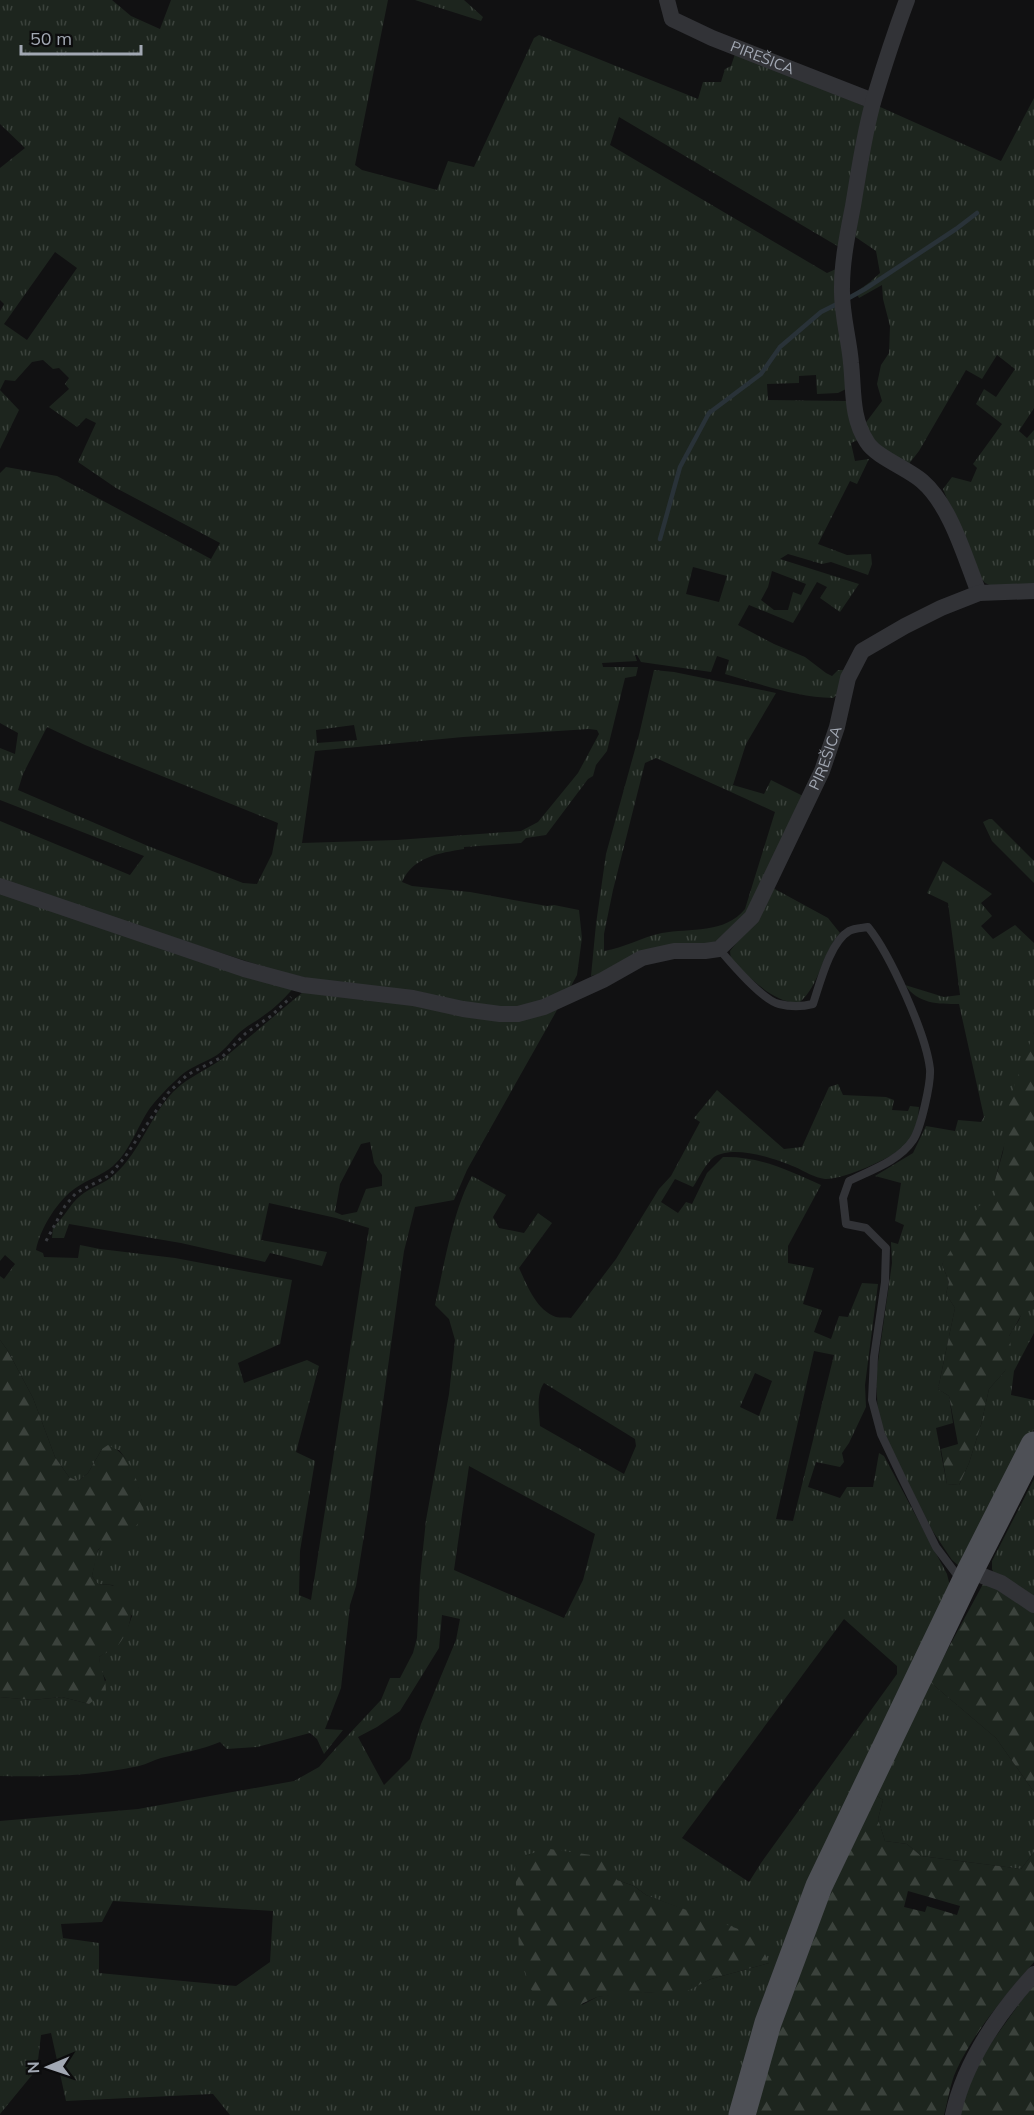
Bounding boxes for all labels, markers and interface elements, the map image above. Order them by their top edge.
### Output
scale bar [21,18,141,56]
text: 50 m [30,27,72,50]
street label: PIREŠICA [728,36,797,78]
street label: PIREŠICA [804,723,846,793]
north arrow [18,2037,78,2097]
text: N [23,2061,43,2074]

